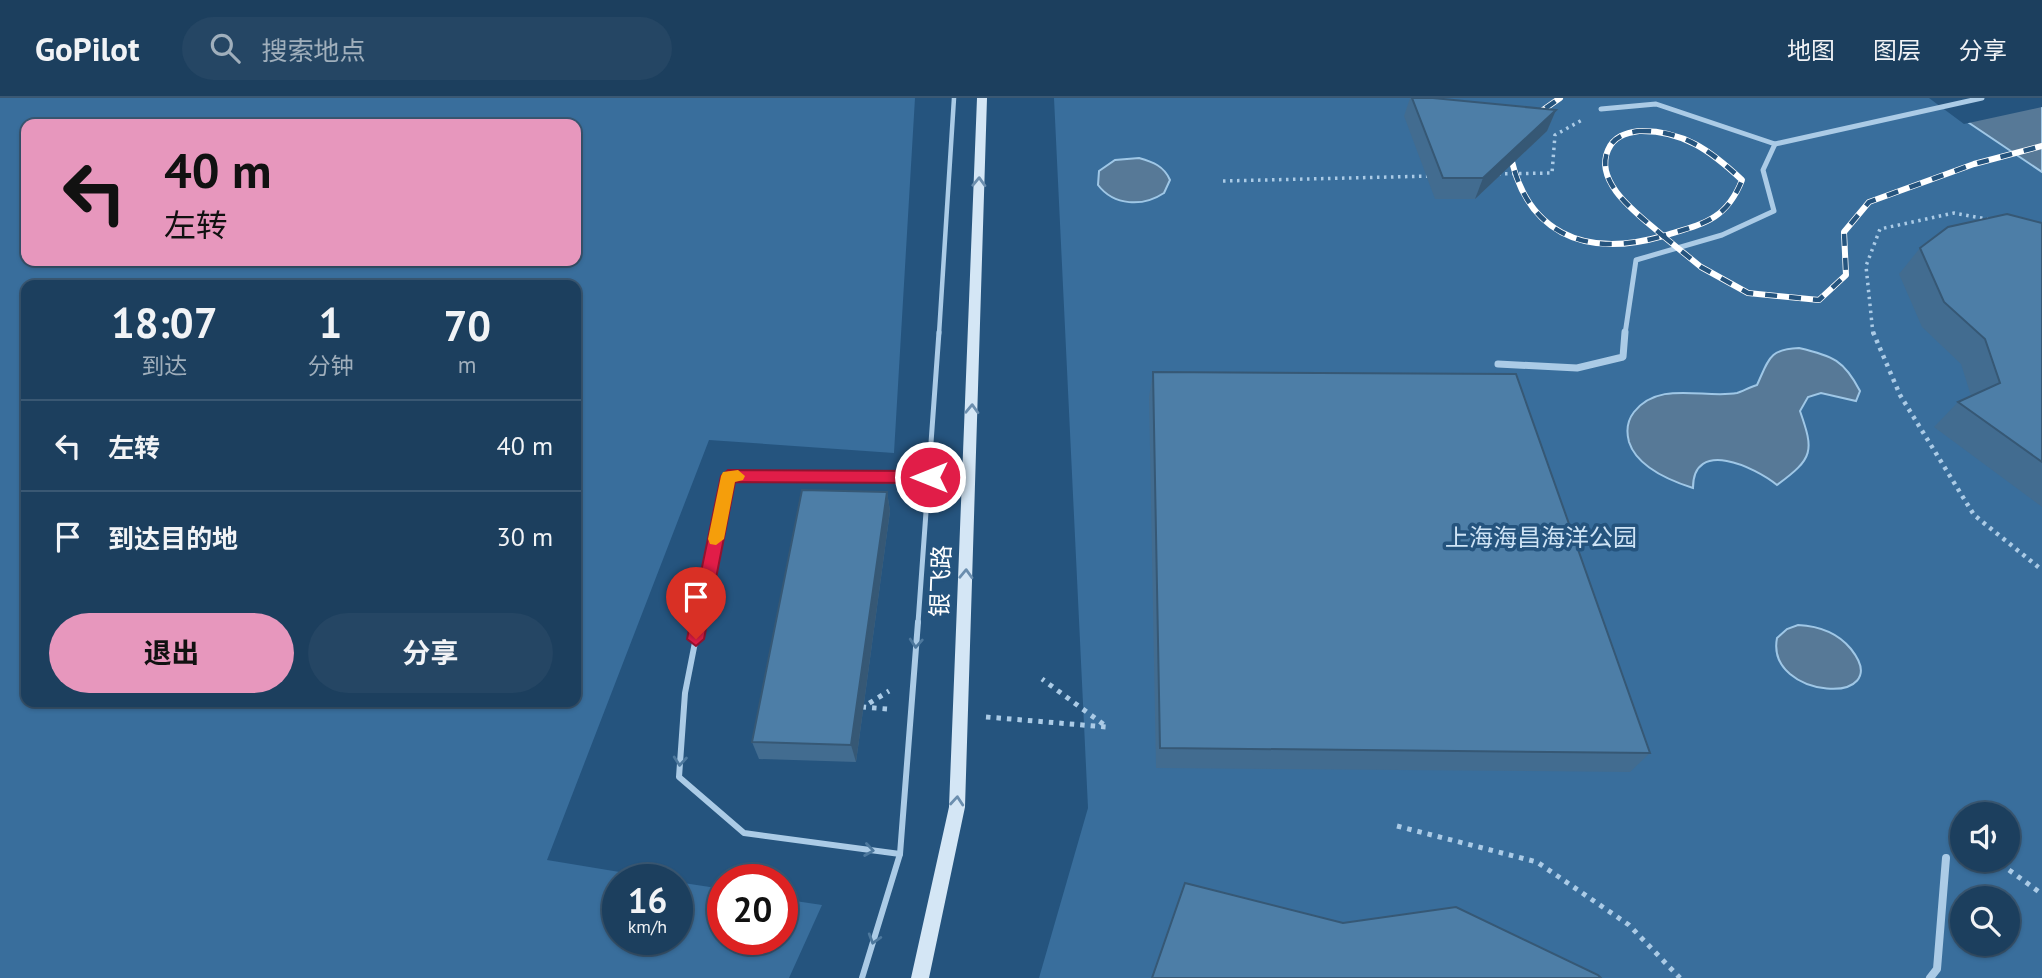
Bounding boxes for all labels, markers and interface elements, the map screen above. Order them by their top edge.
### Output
search box [182,17,672,80]
text: GoPilot [35,27,140,70]
icon: search [206,29,244,67]
text: 搜索地点 [262,34,366,67]
text: 地图 [1787,35,1835,66]
text: 图层 [1873,35,1921,66]
text: 分享 [1959,35,2007,66]
text: 40 m [164,138,271,202]
icon: left [49,147,140,238]
one-way arrow [972,176,987,187]
text: 左转 [164,204,228,246]
text: 18:07 [111,295,218,350]
text: 1 [319,295,342,350]
text: 70 [443,298,491,353]
text: m [458,350,477,379]
text: 到达 [141,351,187,380]
text: 分钟 [307,351,353,380]
one-way arrow [964,403,979,414]
icon: left [49,427,87,465]
text: 40 m [497,429,553,462]
text: 左转 [108,431,160,464]
position arrow [893,440,967,514]
icon: arrive [49,518,87,556]
text: 30 m [497,520,553,553]
text: 到达目的地 [108,522,238,555]
park label: 上海海昌海洋公园 [1445,522,1637,553]
street label: 银飞路 [924,544,957,618]
pin [666,567,726,639]
one-way arrow [958,568,973,579]
icon: arrive [677,578,715,616]
button: 退出 [49,613,294,693]
button: 分享 [308,613,553,693]
one-way arrow [908,637,923,648]
one-way arrow [673,756,688,767]
one-way arrow [949,795,964,806]
map controls [1950,802,2020,956]
button: sound [1950,802,2020,872]
one-way arrow [863,842,875,857]
speed limit sign: 20 [707,864,798,955]
text: 16 [628,877,667,923]
button: search [1950,886,2020,956]
text: km/h [628,915,667,938]
one-way arrow [867,933,882,945]

